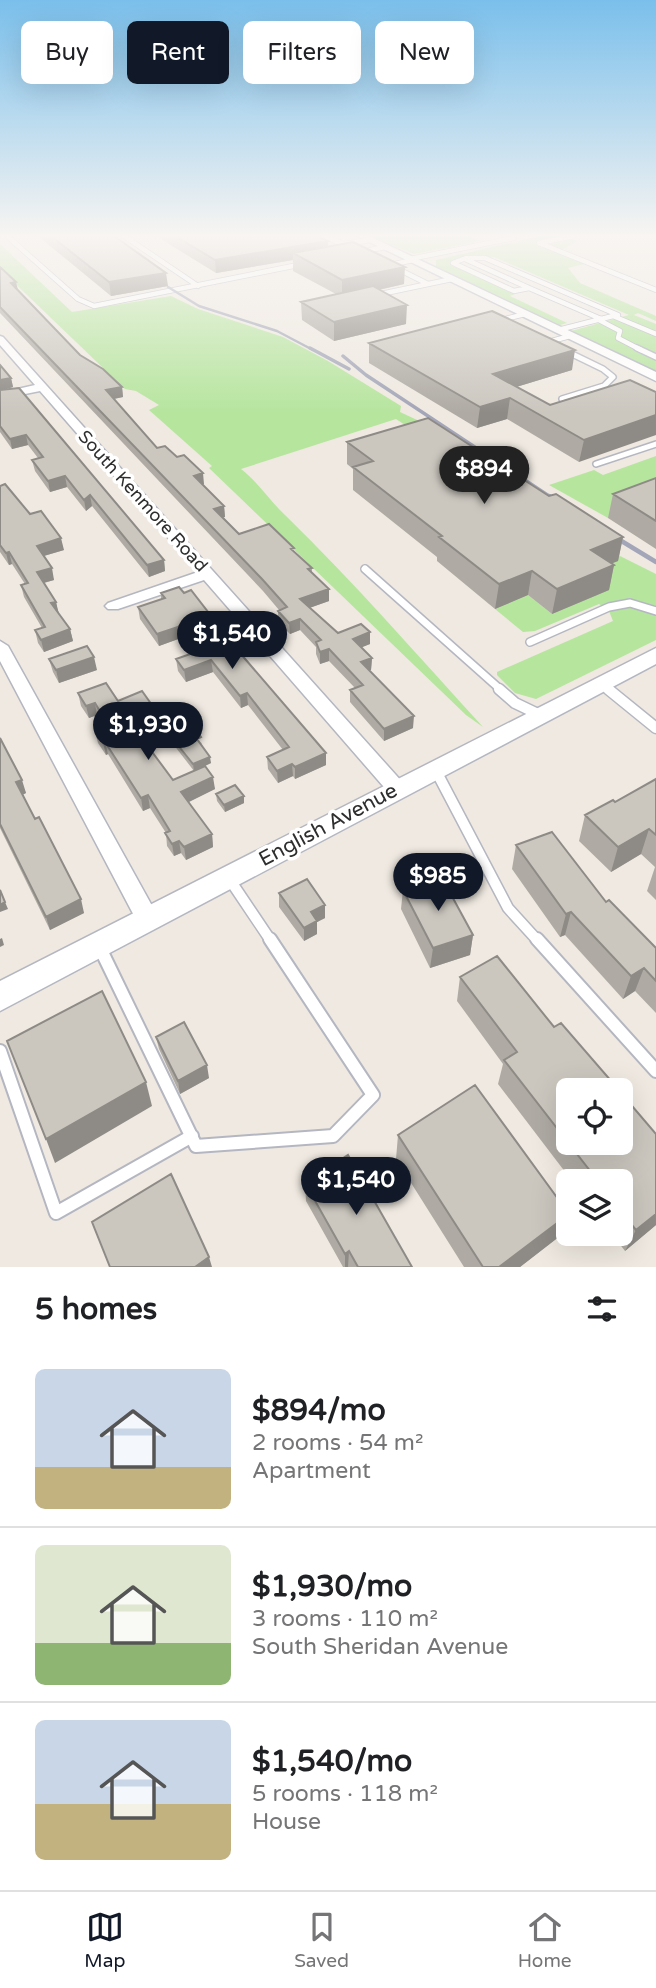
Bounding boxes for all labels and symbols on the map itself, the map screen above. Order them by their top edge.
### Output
street label: South Kenmore Road [74,426,212,576]
pin: $894 [443,447,525,506]
pin: $1,540 [175,612,289,671]
pin: $1,930 [91,702,205,762]
street label: English Avenue [254,778,402,872]
pin: $985 [397,853,479,913]
pin: $1,540 [299,1158,413,1217]

